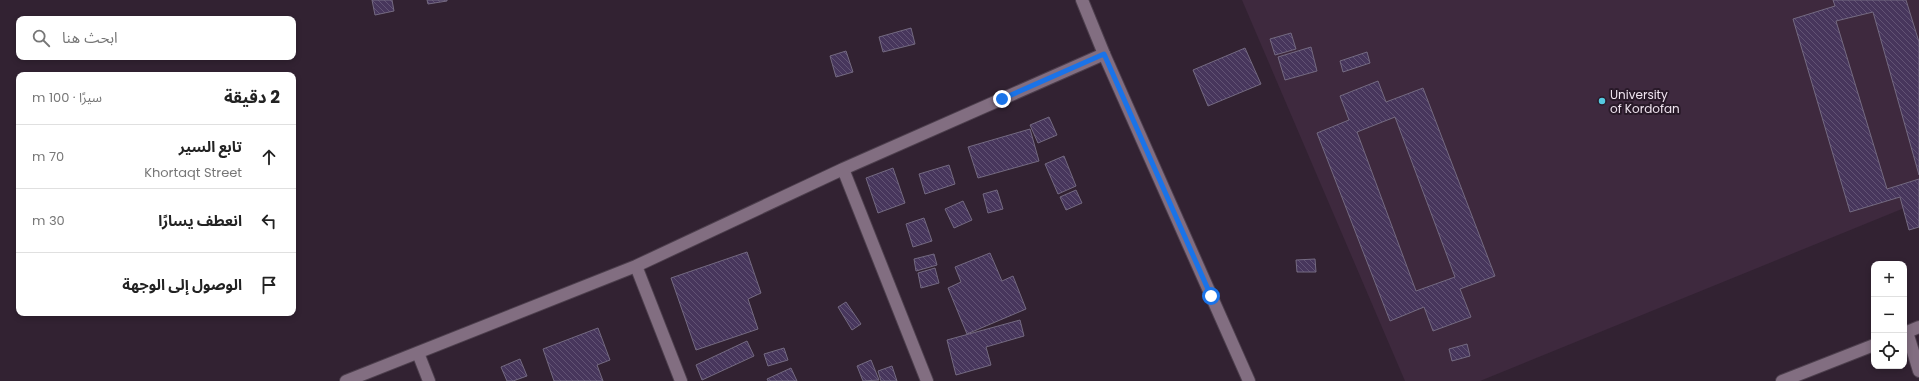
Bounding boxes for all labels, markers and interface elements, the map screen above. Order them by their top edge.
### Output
search box [16,16,296,60]
icon: search [30,27,52,49]
text: ابحث هنا [62,27,118,48]
text: 2 دقيقة [224,85,280,109]
place label: University of Kordofan [1610,86,1680,117]
text: سيرًا · 100 m [32,88,102,107]
route end [993,90,1011,108]
marker: University of Kordofan [1597,96,1607,106]
text: تابع السير [179,136,242,157]
icon: ahead [258,146,280,168]
text: 70 m [32,147,64,166]
text: Khortaqt Street [144,163,242,182]
text: انعطف يسارًا [158,210,242,231]
icon: left [258,210,280,232]
text: 30 m [32,211,65,230]
map controls [1871,261,1907,369]
button: + [1871,261,1907,297]
text: الوصول إلى الوجهة [122,274,242,295]
icon: arrive [258,274,280,296]
route start [1202,287,1220,305]
button: − [1871,297,1907,333]
button: locate [1871,333,1907,369]

